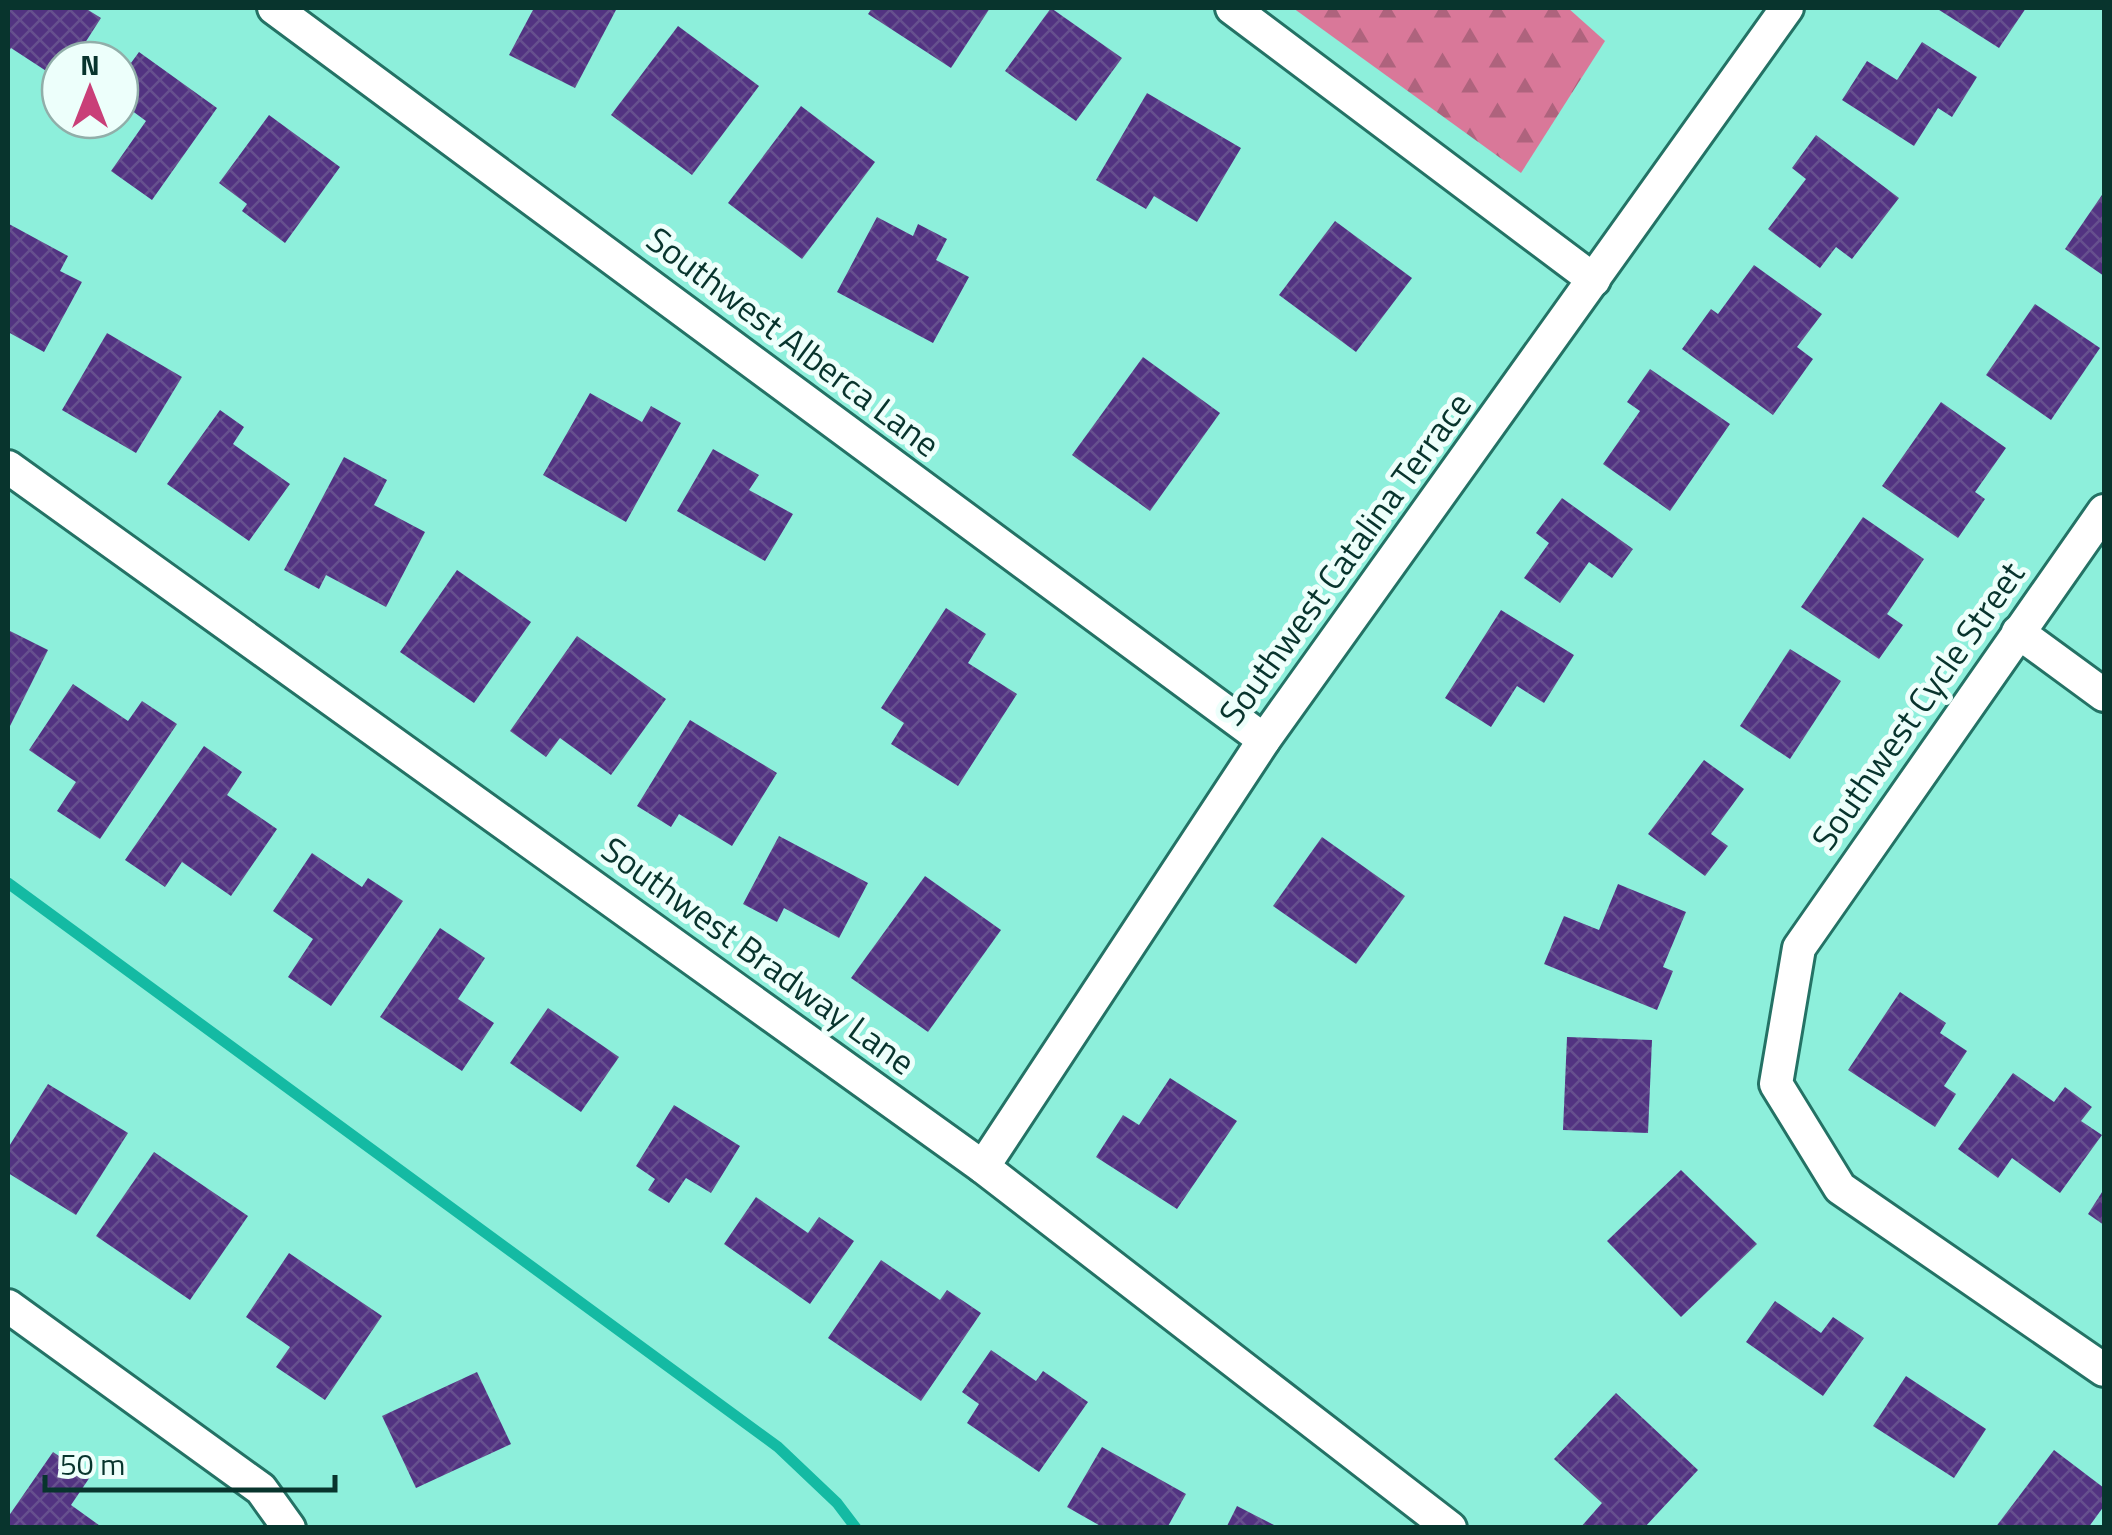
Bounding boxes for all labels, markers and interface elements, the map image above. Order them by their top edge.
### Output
north arrow [40,40,140,140]
text: N [80,43,100,86]
street label: Southwest Alberca Lane [635,213,952,470]
street label: Southwest Catalina Terrace [1205,380,1484,736]
street label: Southwest Cycle Street [1797,550,2037,861]
street label: Southwest Bradway Lane [590,823,927,1088]
scale bar [45,1430,335,1492]
text: 50 m [60,1441,125,1487]

